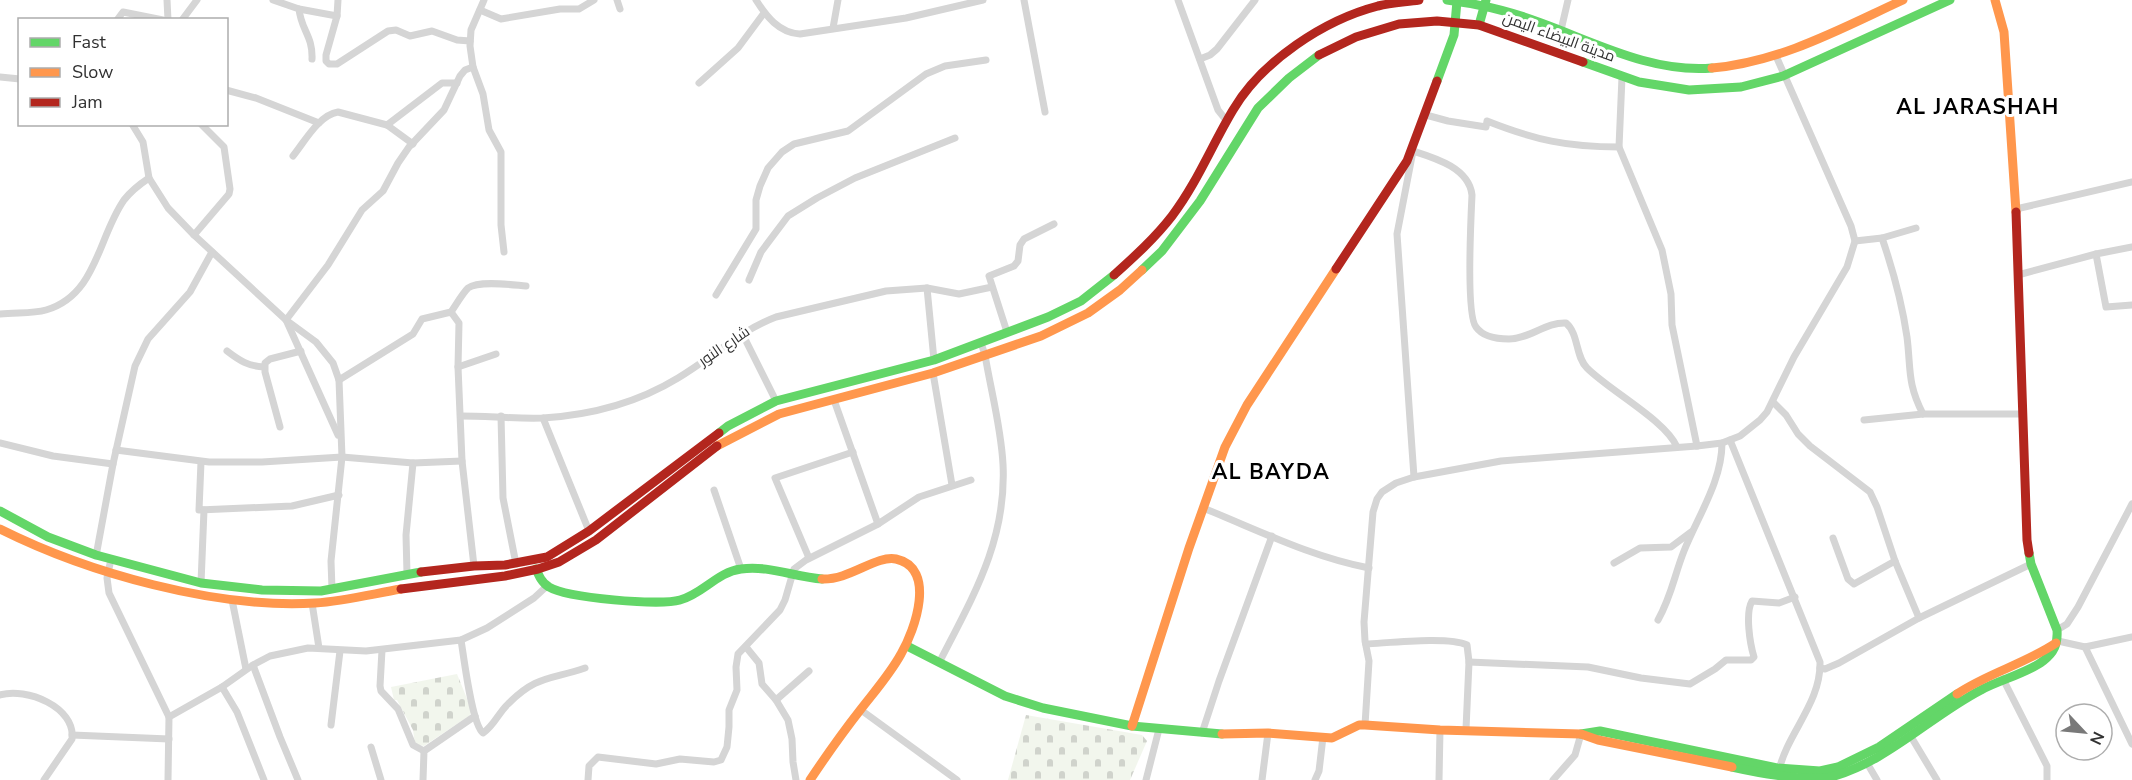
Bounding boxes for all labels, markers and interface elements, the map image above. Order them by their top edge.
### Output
street label: مدينة البيضاء اليمن [1500,7,1618,67]
legend [18,18,228,126]
text: Fast [72,30,107,54]
text: Slow [72,60,113,84]
text: Jam [71,90,103,114]
district label: AL JARASHAH [1896,93,2060,121]
street label: شارع النور [693,321,754,372]
district label: AL BAYDA [1212,458,1330,486]
north arrow [2054,702,2114,762]
text: N [2084,728,2109,748]

